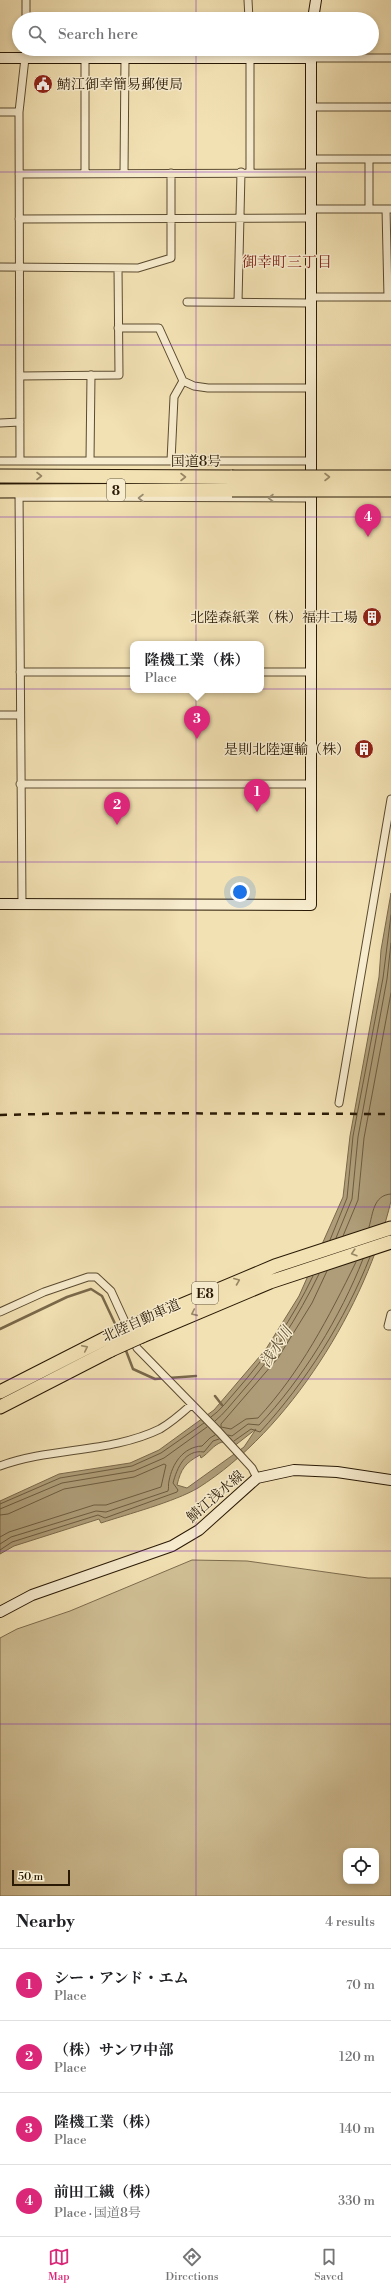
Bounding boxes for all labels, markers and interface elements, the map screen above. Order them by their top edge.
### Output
search box [12,12,379,56]
icon: search [26,23,48,45]
text: Search here [58,25,138,44]
public building icon: 鯖江御幸簡易郵便局 [32,73,54,95]
place label: 鯖江御幸簡易郵便局 [57,76,183,94]
district label: 御幸町三丁目 [242,253,332,272]
street label: 国道8号 [171,453,221,471]
one-way arrow [36,472,42,480]
one-way arrow [180,473,186,481]
one-way arrow [324,473,330,481]
road number: 8 [107,479,125,501]
one-way arrow [138,494,144,502]
one-way arrow [268,494,274,502]
pin: 4 [355,504,381,537]
building icon: 北陸森紙業（株）福井工場 [361,606,383,628]
place label: 北陸森紙業（株）福井工場 [190,609,358,627]
popup [130,641,264,693]
text: 隆機工業（株） [144,651,250,670]
text: Place [144,670,177,686]
pin: 3 [184,706,210,739]
building icon: 是則北陸運輸（株） [353,738,375,760]
place label: 是則北陸運輸（株） [224,741,350,759]
pin: 1 [244,779,270,812]
pin: 2 [104,792,130,825]
your location [230,882,250,902]
one-way arrow [350,1248,357,1257]
one-way arrow [232,1278,240,1286]
road number: E8 [192,1282,218,1304]
street label: 北陸自動車道 [99,1296,183,1346]
one-way arrow [191,1308,199,1316]
water label: 浅水川 [256,1322,298,1371]
one-way arrow [80,1346,88,1353]
street label: 鯖江浅水線 [183,1467,248,1527]
map controls [343,1848,379,1884]
button: locate [343,1848,379,1884]
scale bar [12,1868,70,1887]
text: 50 m [18,1870,43,1884]
text: Nearby [16,1911,75,1933]
text: 4 results [325,1914,375,1930]
text: シー・アンド・エム [54,1969,188,1988]
text: 1 [26,1977,32,1993]
text: 70 m [346,1977,375,1993]
text: Place [54,1988,86,2004]
text: （株）サンワ中部 [54,2041,173,2060]
text: 2 [25,2049,33,2065]
text: 120 m [339,2049,375,2065]
text: Place [54,2060,86,2076]
text: 隆機工業（株） [54,2113,159,2132]
text: 3 [25,2121,33,2137]
text: 140 m [339,2121,375,2137]
text: Place [54,2132,86,2148]
text: 前田工繊（株） [54,2183,159,2202]
text: 4 [25,2193,33,2209]
text: 330 m [338,2193,375,2209]
text: Place · 国道8号 [54,2205,141,2221]
tab: Map [48,2246,70,2284]
tab: Directions [166,2246,219,2284]
tab: Saved [314,2246,343,2284]

